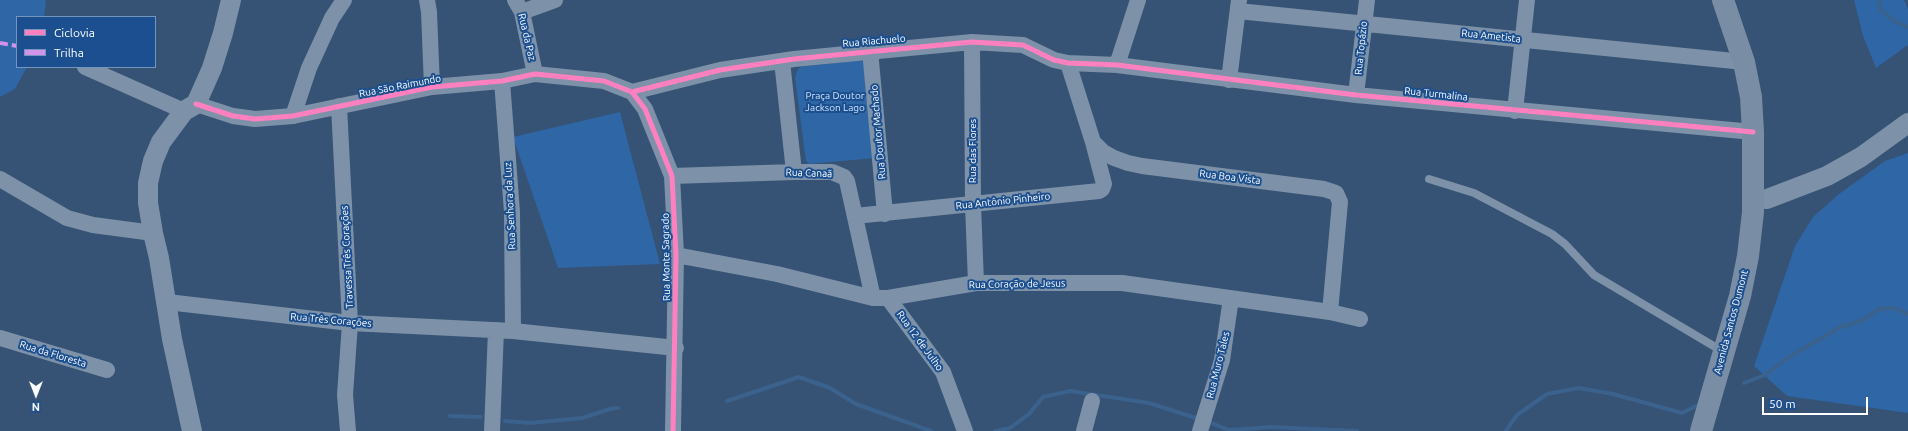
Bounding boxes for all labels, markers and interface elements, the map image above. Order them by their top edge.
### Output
street label: Rua da Paz [516,12,538,62]
legend [16,16,156,68]
street label: Rua Topázio [1352,20,1370,76]
text: Ciclovia [54,26,95,39]
street label: Rua Ametista [1461,27,1521,45]
street label: Rua Riachuelo [842,32,906,50]
text: Trilha [54,46,84,59]
street label: Rua São Raimundo [358,72,442,100]
street label: Rua Doutor Machado [868,84,888,180]
street label: Rua Turmalina [1404,85,1468,103]
park label: Praça Doutor Jackson Lago [805,90,865,114]
street label: Rua das Flores [967,119,979,183]
street label: Rua Senhora da Luz [502,162,518,250]
street label: Rua Canaã [785,166,833,180]
street label: Rua Boa Vista [1199,167,1261,187]
street label: Rua Antônio Pinheiro [955,190,1051,212]
street label: Travessa Três Corações [338,205,356,309]
street label: Rua Monte Sagrado [659,213,673,301]
street label: Avenida Santos Dumont [1711,269,1751,375]
street label: Rua Coração de Jesus [969,277,1065,291]
street label: Rua 12 de Julho [894,309,946,373]
street label: Rua Três Corações [290,310,372,330]
street label: Rua Muro Tales [1204,330,1232,400]
street label: Rua da Floresta [18,338,88,370]
north arrow [16,375,56,415]
scale bar [1764,389,1870,415]
text: 50 m [1769,397,1796,410]
text: N [32,401,40,413]

